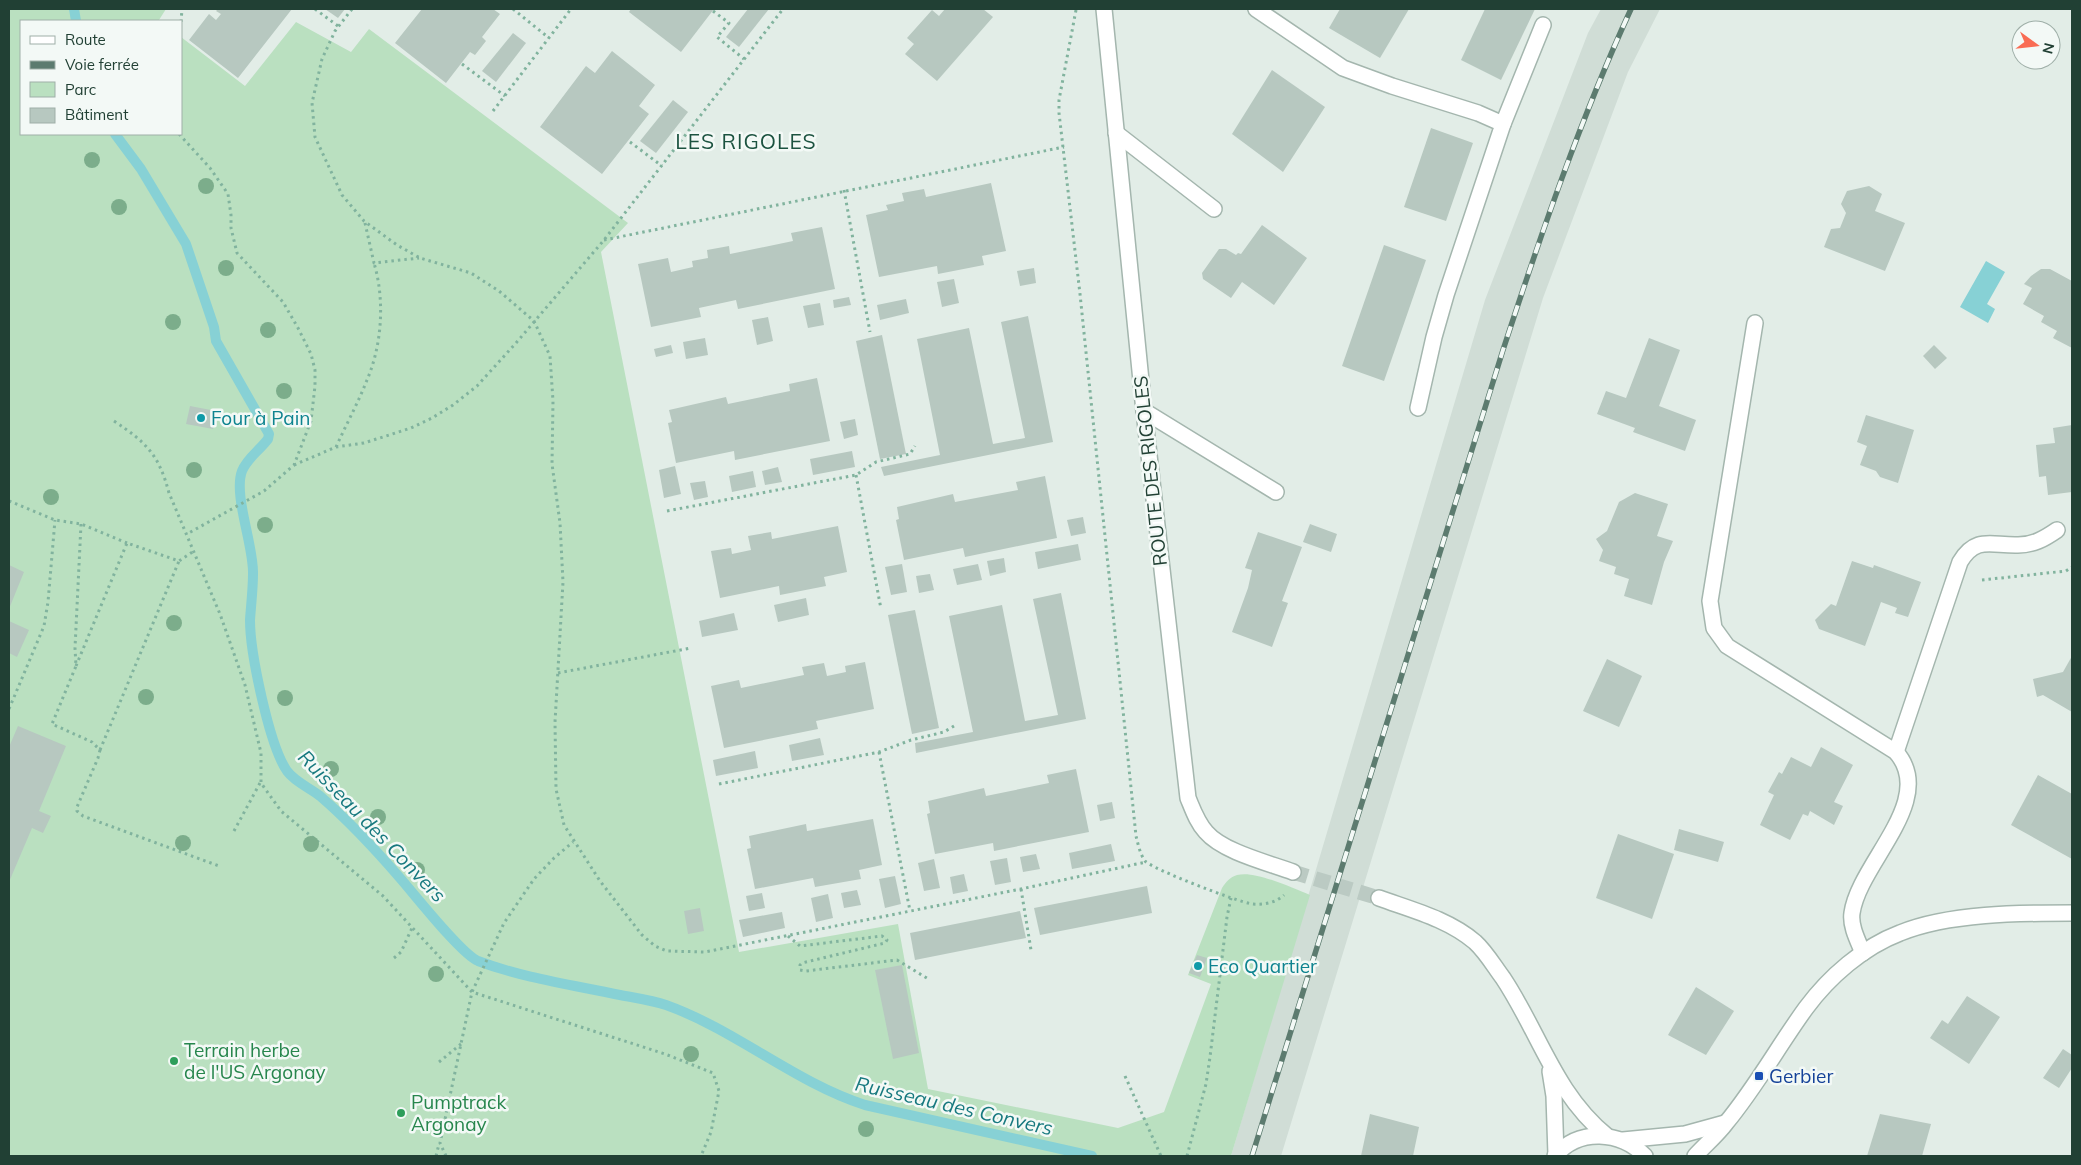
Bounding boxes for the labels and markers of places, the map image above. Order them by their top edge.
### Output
place label: Four à Pain [211,406,310,430]
marker: Four à Pain [195,412,207,424]
place label: Eco Quartier [1208,954,1317,978]
marker: Eco Quartier [1192,960,1204,972]
place label: Terrain herbe de l'US Argonay [184,1038,326,1084]
marker: Terrain herbe de l'US Argonay [168,1055,180,1067]
place label: Gerbier [1769,1064,1833,1088]
marker: Gerbier [1753,1070,1765,1082]
place label: Pumptrack Argonay [411,1090,506,1136]
marker: Pumptrack Argonay [395,1107,407,1119]

